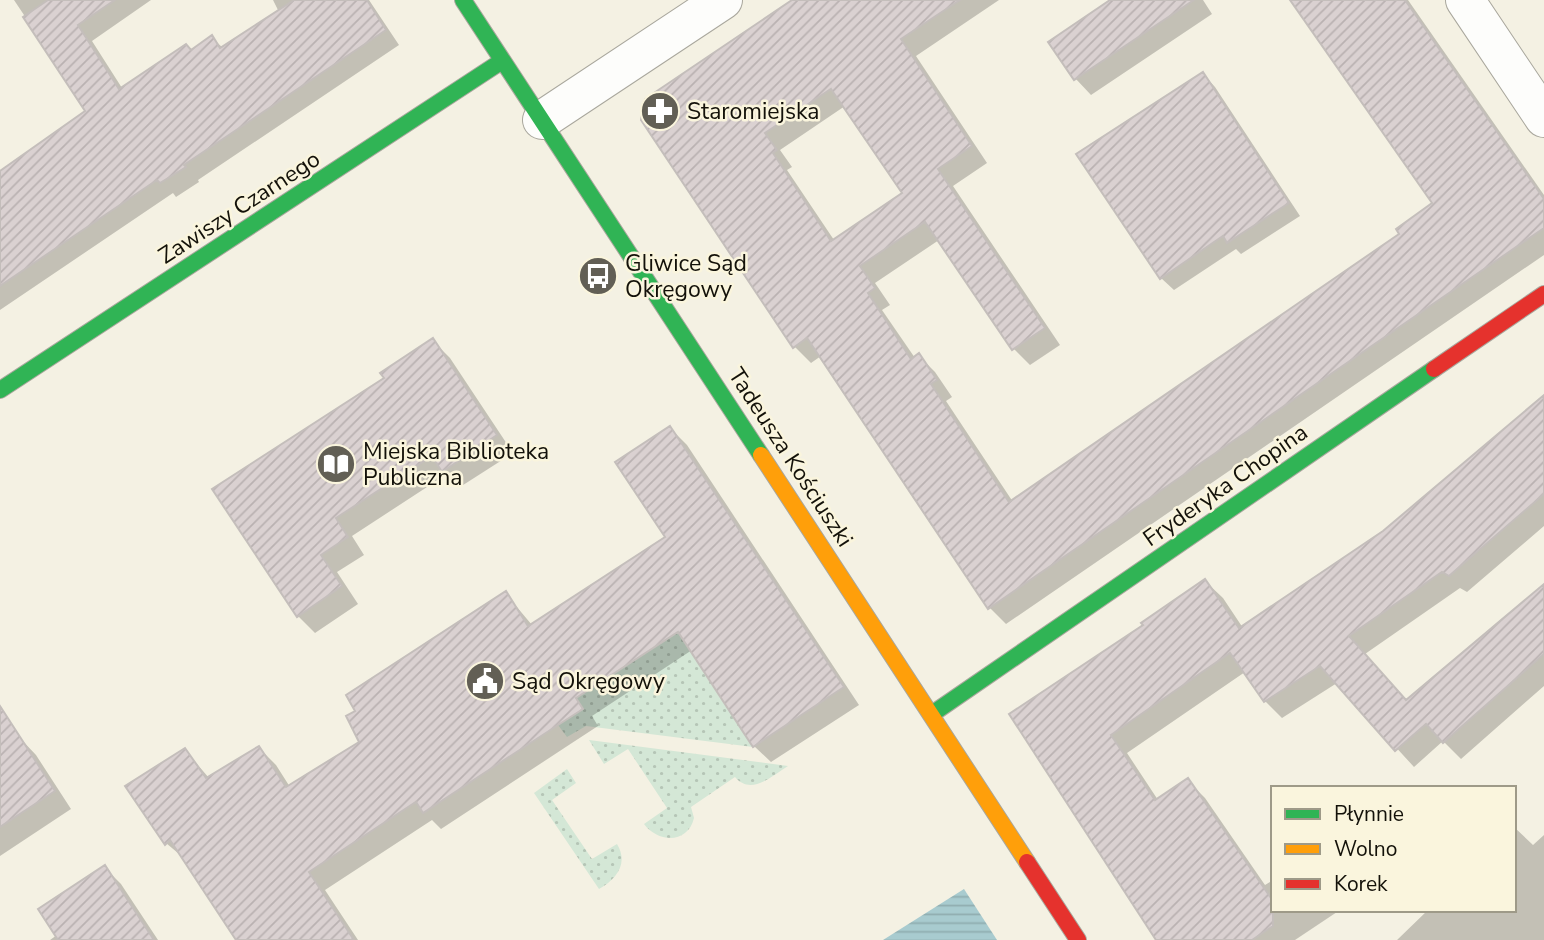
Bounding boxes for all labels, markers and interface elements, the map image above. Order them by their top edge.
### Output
pharmacy icon: Staromiejska [639,90,681,132]
place label: Staromiejska [687,96,820,127]
street label: Zawiszy Czarnego [152,144,326,271]
place label: Gliwice Sąd Okręgowy [625,248,747,305]
bus stop icon: Gliwice Sąd Okręgowy [577,255,619,297]
street label: Tadeusza Kościuszki [721,362,860,553]
street label: Fryderyka Chopina [1137,417,1314,554]
place label: Miejska Biblioteka Publiczna [363,436,549,493]
library icon: Miejska Biblioteka Publiczna [315,443,357,485]
public building icon: Sąd Okręgowy [464,660,506,702]
place label: Sąd Okręgowy [512,666,665,697]
legend [1271,786,1516,912]
text: Płynnie [1334,800,1404,828]
text: Wolno [1334,835,1397,863]
text: Korek [1334,870,1388,898]

